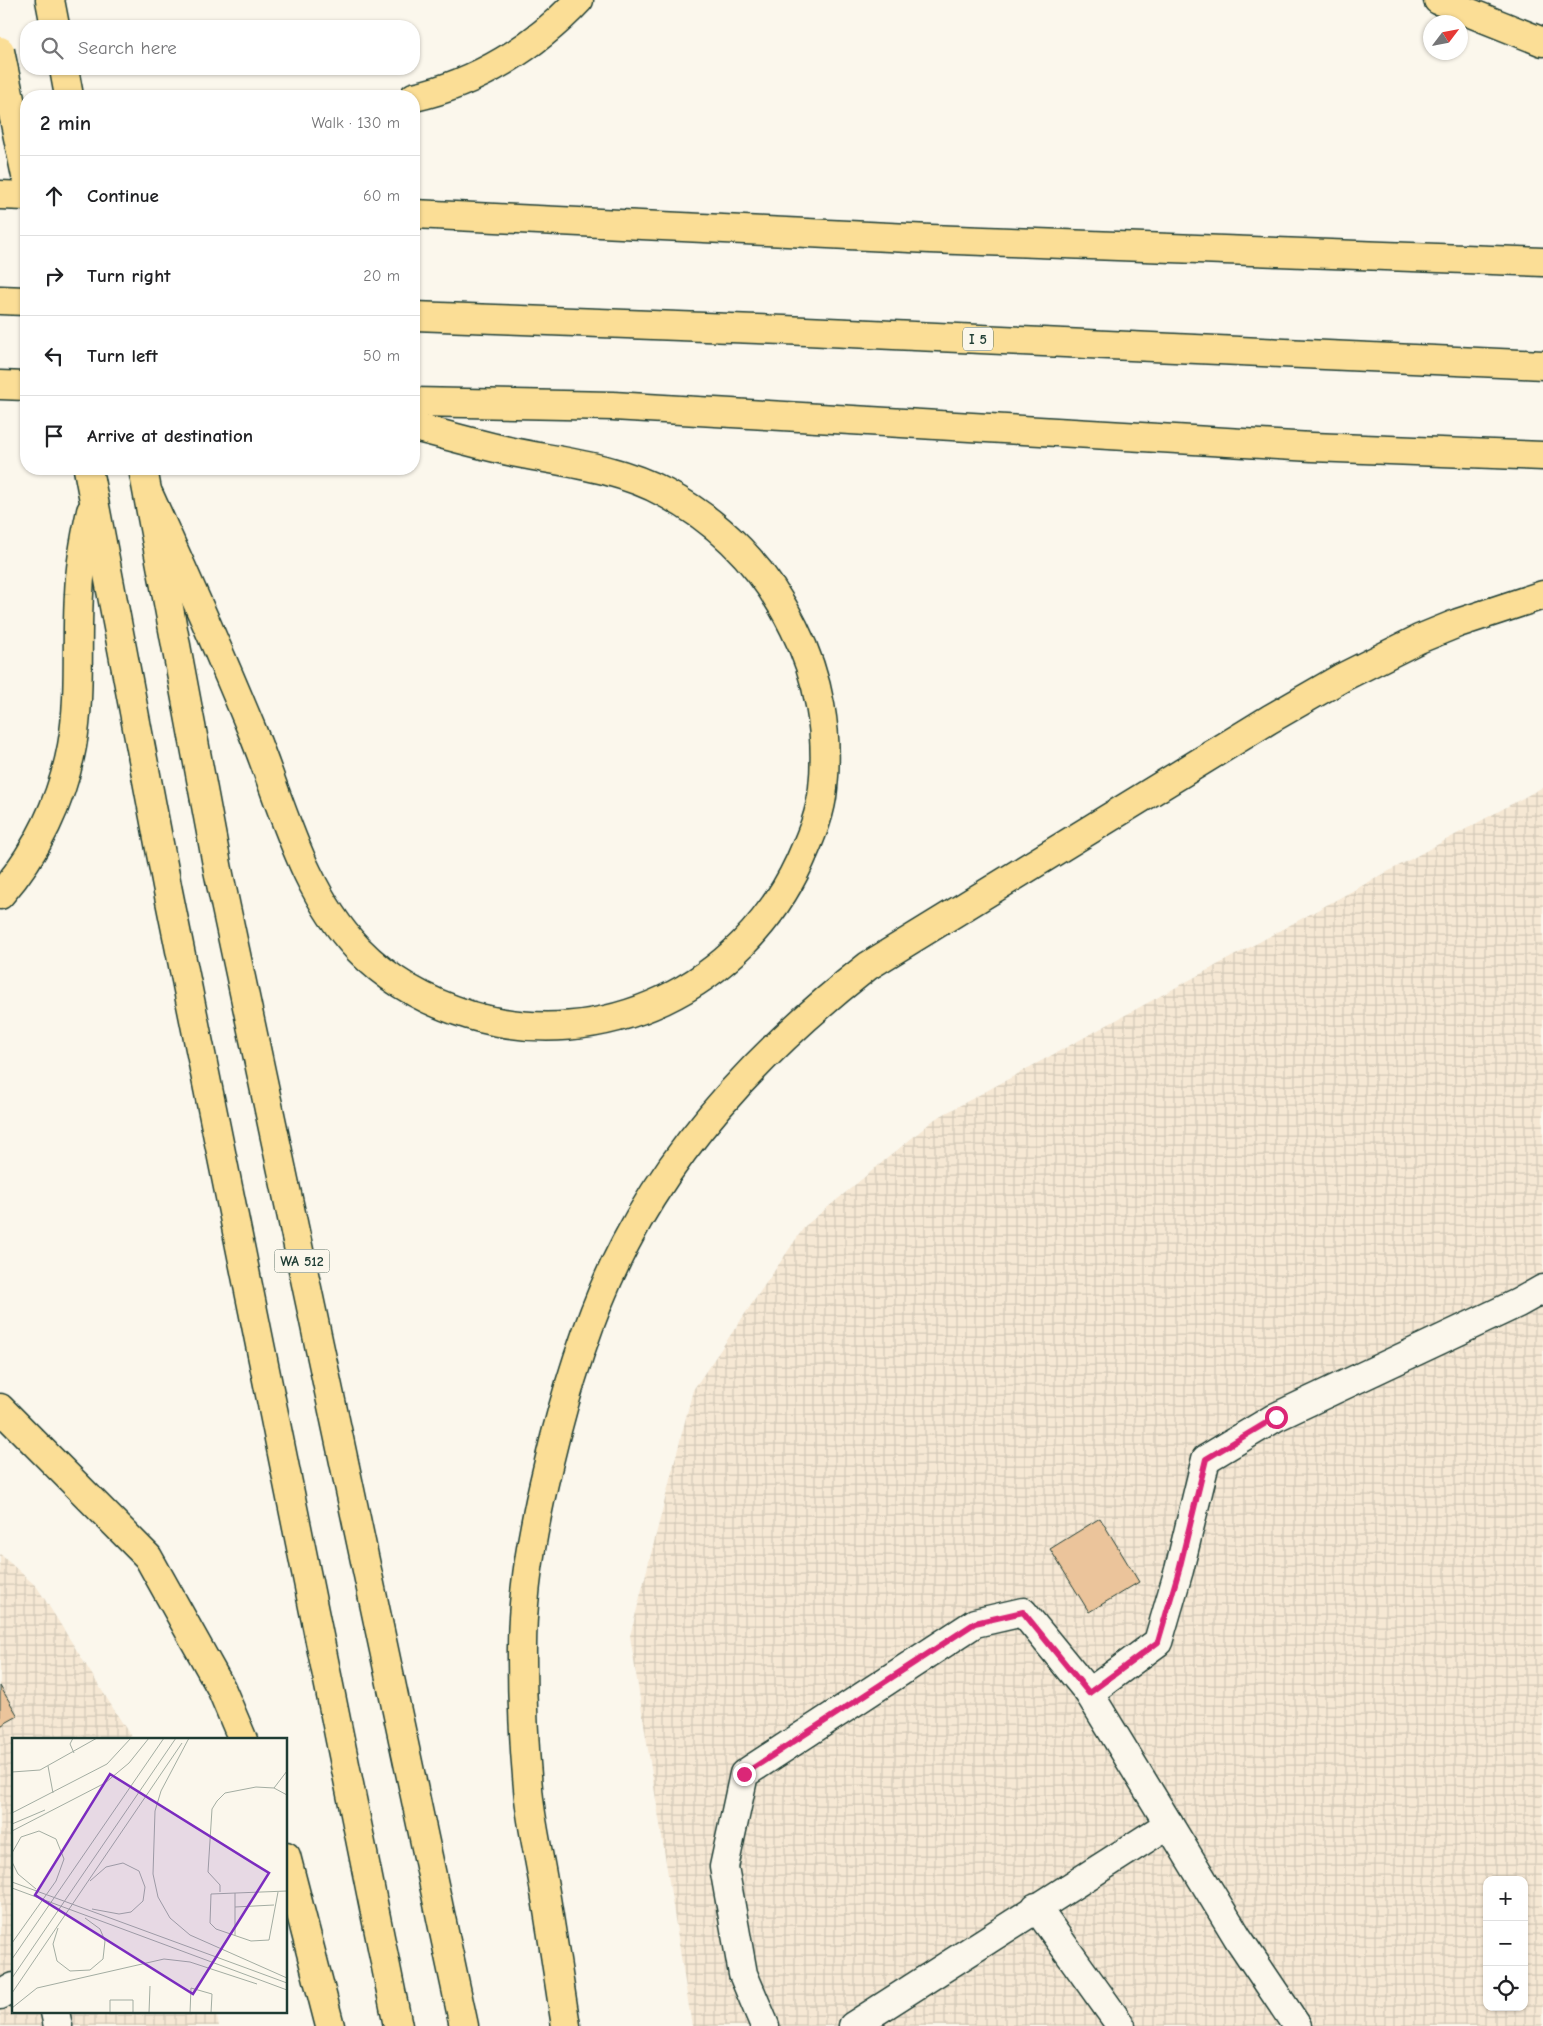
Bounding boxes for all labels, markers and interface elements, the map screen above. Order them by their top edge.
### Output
north arrow [1423,15,1468,60]
search box [20,20,420,75]
icon: search [38,34,66,62]
text: Search here [78,37,177,59]
text: 2 min [40,111,91,135]
text: Walk · 130 m [311,114,400,132]
icon: ahead [40,182,68,210]
text: Continue [87,185,159,207]
text: 60 m [363,187,400,205]
icon: right [40,262,68,290]
text: Turn right [87,265,171,287]
text: 20 m [363,267,400,285]
road number: I 5 [963,328,993,350]
icon: left [40,342,68,370]
text: Turn left [87,345,158,367]
text: 50 m [363,347,400,365]
icon: arrive [40,422,68,450]
text: Arrive at destination [87,425,253,447]
road number: WA 512 [274,1250,330,1272]
route start [1265,1406,1288,1429]
inset map [12,1738,288,2014]
route end [733,1763,756,1786]
map controls [1483,1876,1528,2011]
button: + [1483,1876,1528,1921]
button: − [1483,1921,1528,1966]
button: locate [1483,1966,1528,2011]

